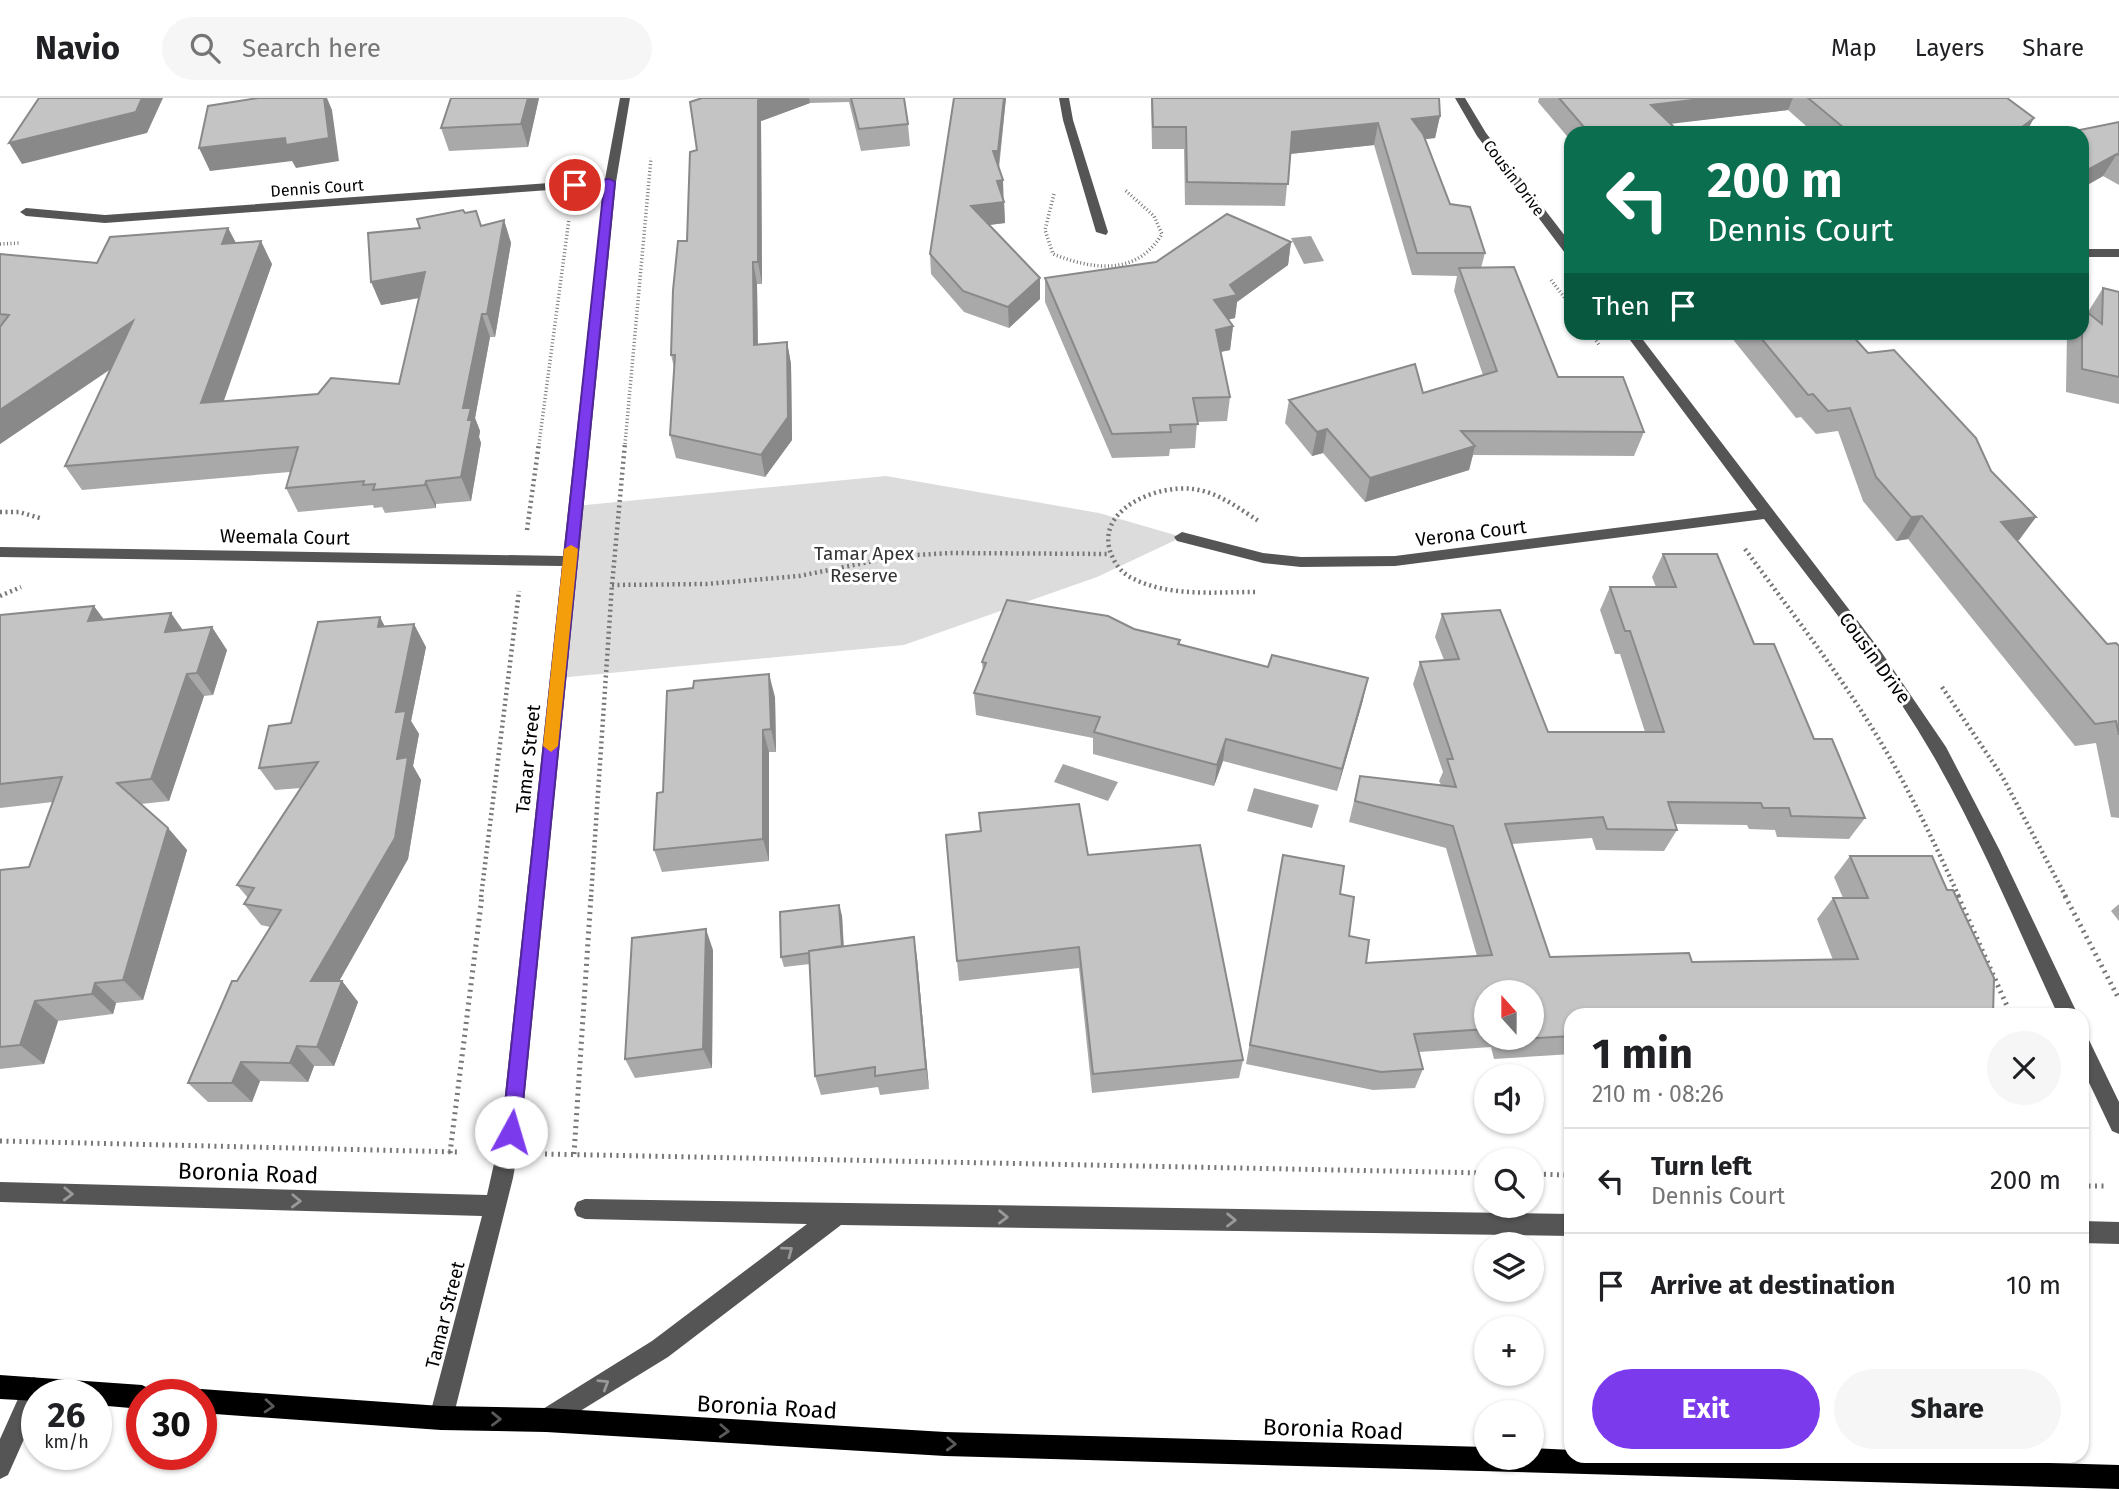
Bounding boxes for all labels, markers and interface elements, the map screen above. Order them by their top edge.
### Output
search box [162,17,652,80]
text: Navio [35,28,120,68]
icon: search [186,29,224,67]
text: Search here [242,33,381,64]
text: Map [1831,34,1877,62]
text: Layers [1915,34,1984,62]
text: Share [2022,34,2084,62]
street label: Cousin Drive [1479,136,1549,220]
text: 200 m [1707,151,1843,210]
icon: left [1592,154,1683,245]
pin [545,155,605,215]
icon: arrive [556,166,594,204]
street label: Dennis Court [270,175,364,201]
text: Dennis Court [1707,211,1894,249]
icon: arrive [1664,287,1702,325]
text: Then [1592,291,1650,322]
street label: Verona Court [1414,515,1528,551]
street label: Weemala Court [220,524,350,550]
park label: Tamar Apex Reserve [814,542,915,587]
street label: Cousin Drive [1834,608,1916,708]
street label: Tamar Street [511,703,545,815]
north arrow [1474,980,1544,1050]
map controls [1474,980,1544,1470]
text: 1 min [1592,1029,1693,1079]
button: close [1987,1031,2061,1105]
button: sound [1474,1064,1544,1134]
text: 210 m · 08:26 [1592,1080,1724,1108]
position arrow [474,1095,548,1169]
button: search [1474,1148,1544,1218]
text: Turn left [1651,1151,1752,1182]
street label: Boronia Road [177,1157,319,1189]
icon: left [1592,1162,1630,1200]
text: 200 m [1990,1165,2061,1196]
text: Dennis Court [1651,1182,1785,1210]
one-way arrow [63,1187,74,1202]
one-way arrow [290,1193,301,1208]
one-way arrow [998,1209,1009,1224]
one-way arrow [1226,1212,1236,1228]
button: layers [1474,1232,1544,1302]
one-way arrow [780,1247,793,1260]
street label: Tamar Street [421,1259,469,1371]
icon: arrive [1592,1267,1630,1305]
text: Arrive at destination [1651,1270,1895,1301]
text: 10 m [2006,1270,2061,1301]
button: + [1474,1316,1544,1386]
button: Exit [1592,1369,1820,1449]
button: Share [1834,1369,2061,1449]
speed limit sign: 30 [126,1379,217,1470]
one-way arrow [596,1379,609,1392]
street label: Boronia Road [696,1389,838,1425]
text: 26 [48,1394,85,1436]
one-way arrow [264,1398,275,1413]
button: − [1474,1400,1544,1470]
one-way arrow [492,1411,502,1427]
street label: Boronia Road [1262,1413,1404,1445]
one-way arrow [718,1423,729,1438]
text: km/h [44,1431,89,1453]
one-way arrow [945,1437,956,1452]

